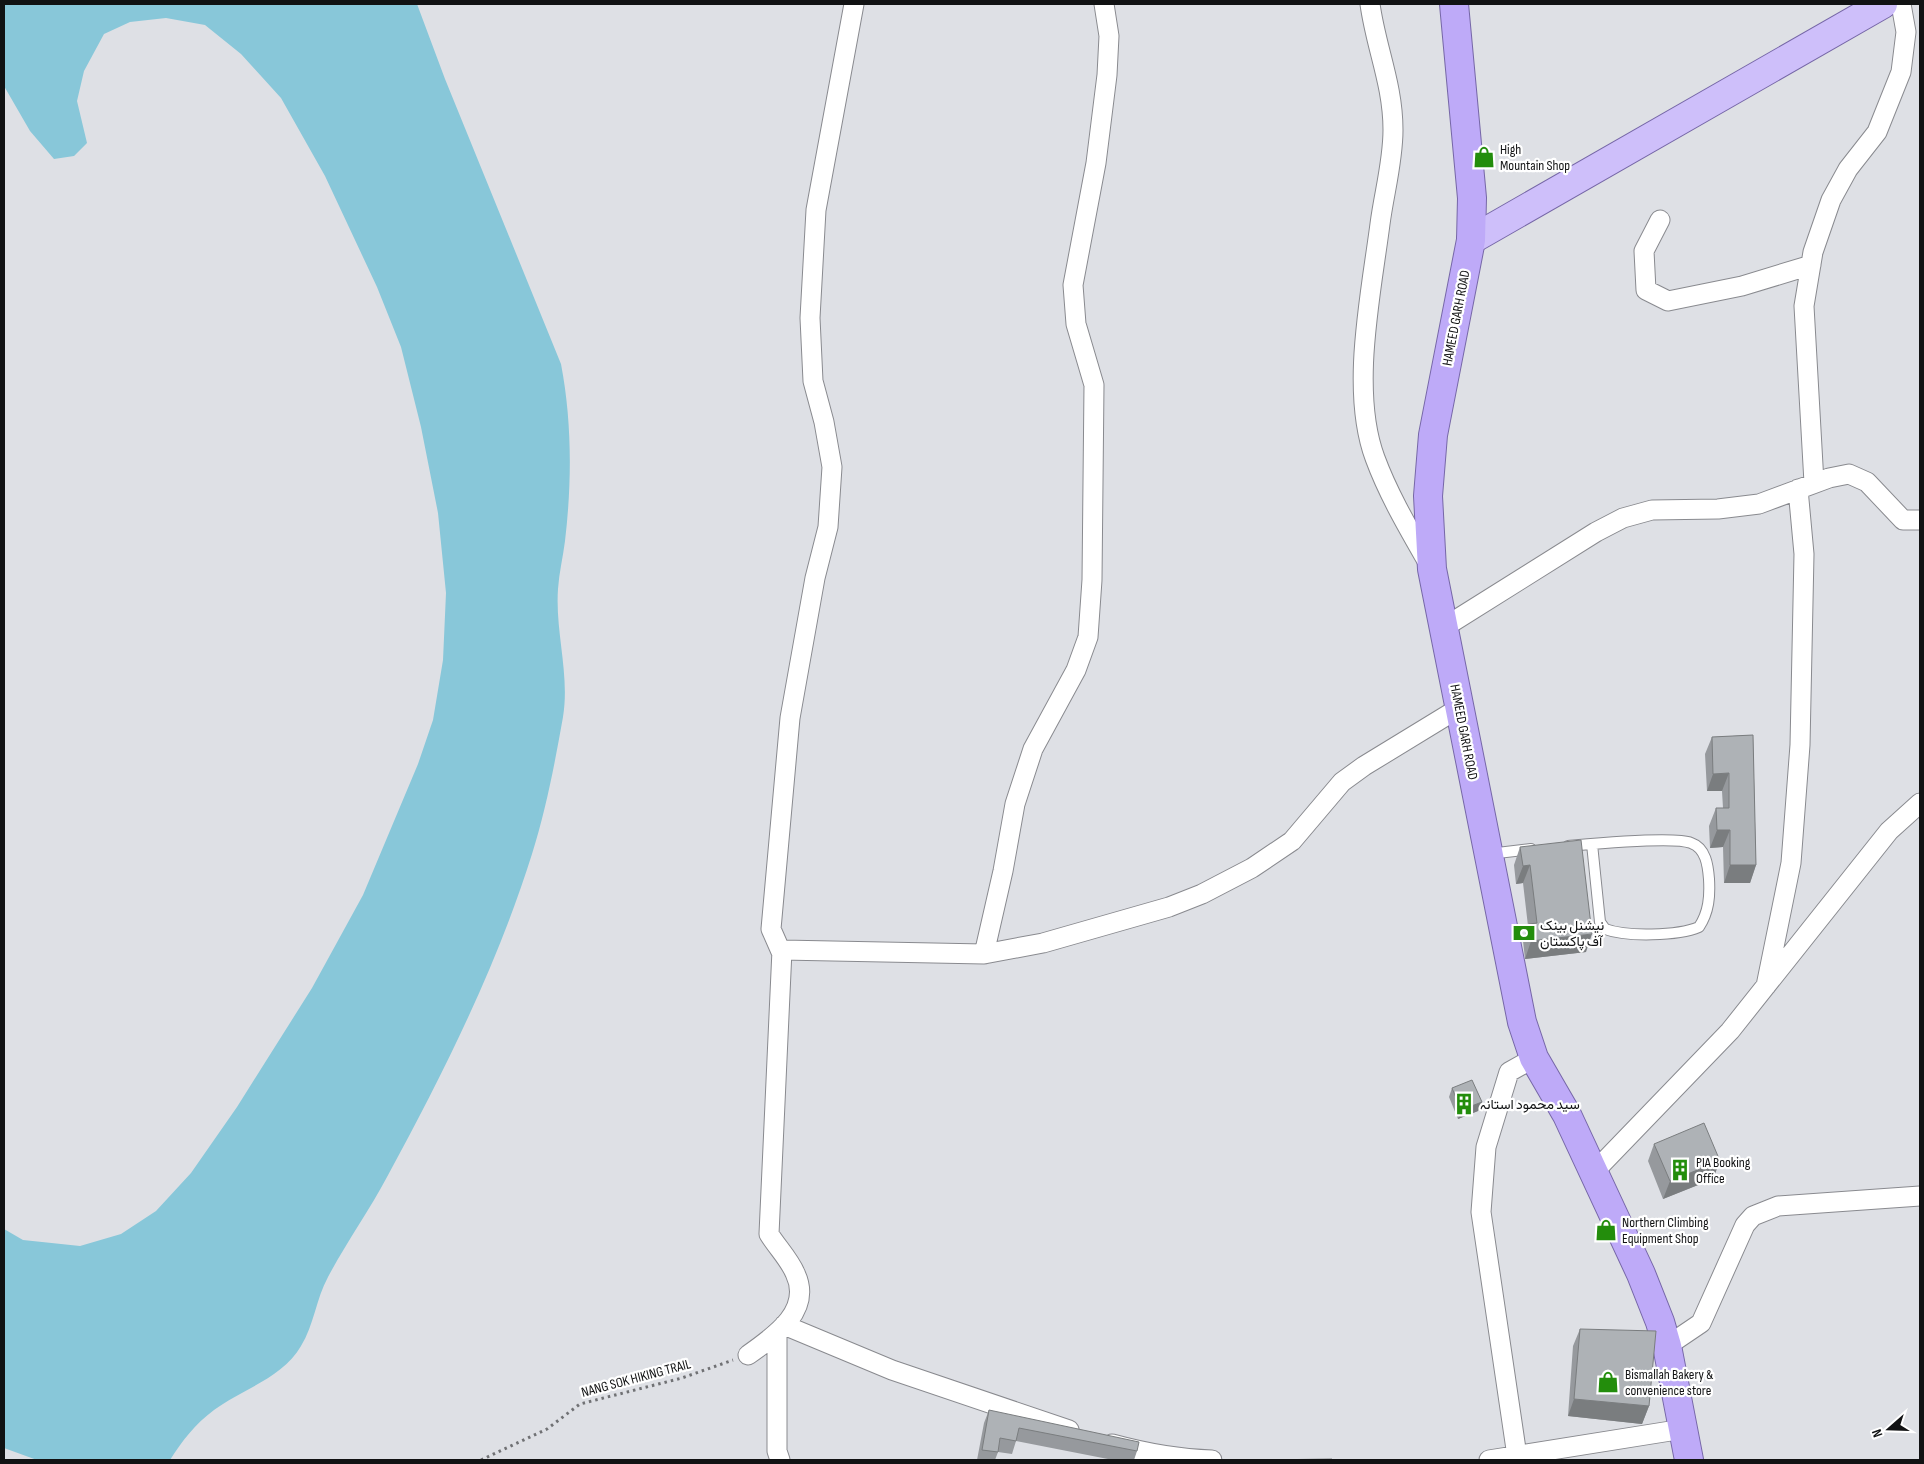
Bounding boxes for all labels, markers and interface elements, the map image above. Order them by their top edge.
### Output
place label: High Mountain Shop [1500,141,1570,174]
shop icon: High Mountain Shop [1471,144,1497,170]
street label: HAMEED GARH ROAD [1438,269,1474,367]
street label: HAMEED GARH ROAD [1446,683,1482,781]
place label: نیشنل بینک آف پاکستان [1540,917,1604,951]
bank icon: نیشنل بینک آف پاکستان [1511,920,1537,946]
building icon: سید محمود استانہ [1451,1091,1477,1117]
place label: سید محمود استانہ [1480,1096,1580,1113]
place label: PIA Booking Office [1696,1154,1751,1187]
building icon: PIA Booking Office [1667,1157,1693,1183]
place label: Northern Climbing Equipment Shop [1622,1214,1709,1247]
shop icon: Northern Climbing Equipment Shop [1593,1217,1619,1243]
street label: NANG SOK HIKING TRAIL [579,1355,693,1401]
place label: Bismallah Bakery & convenience store [1625,1366,1713,1399]
shop icon: Bismallah Bakery & convenience store [1595,1369,1621,1395]
north arrow [1864,1404,1914,1454]
text: N [1868,1427,1887,1440]

